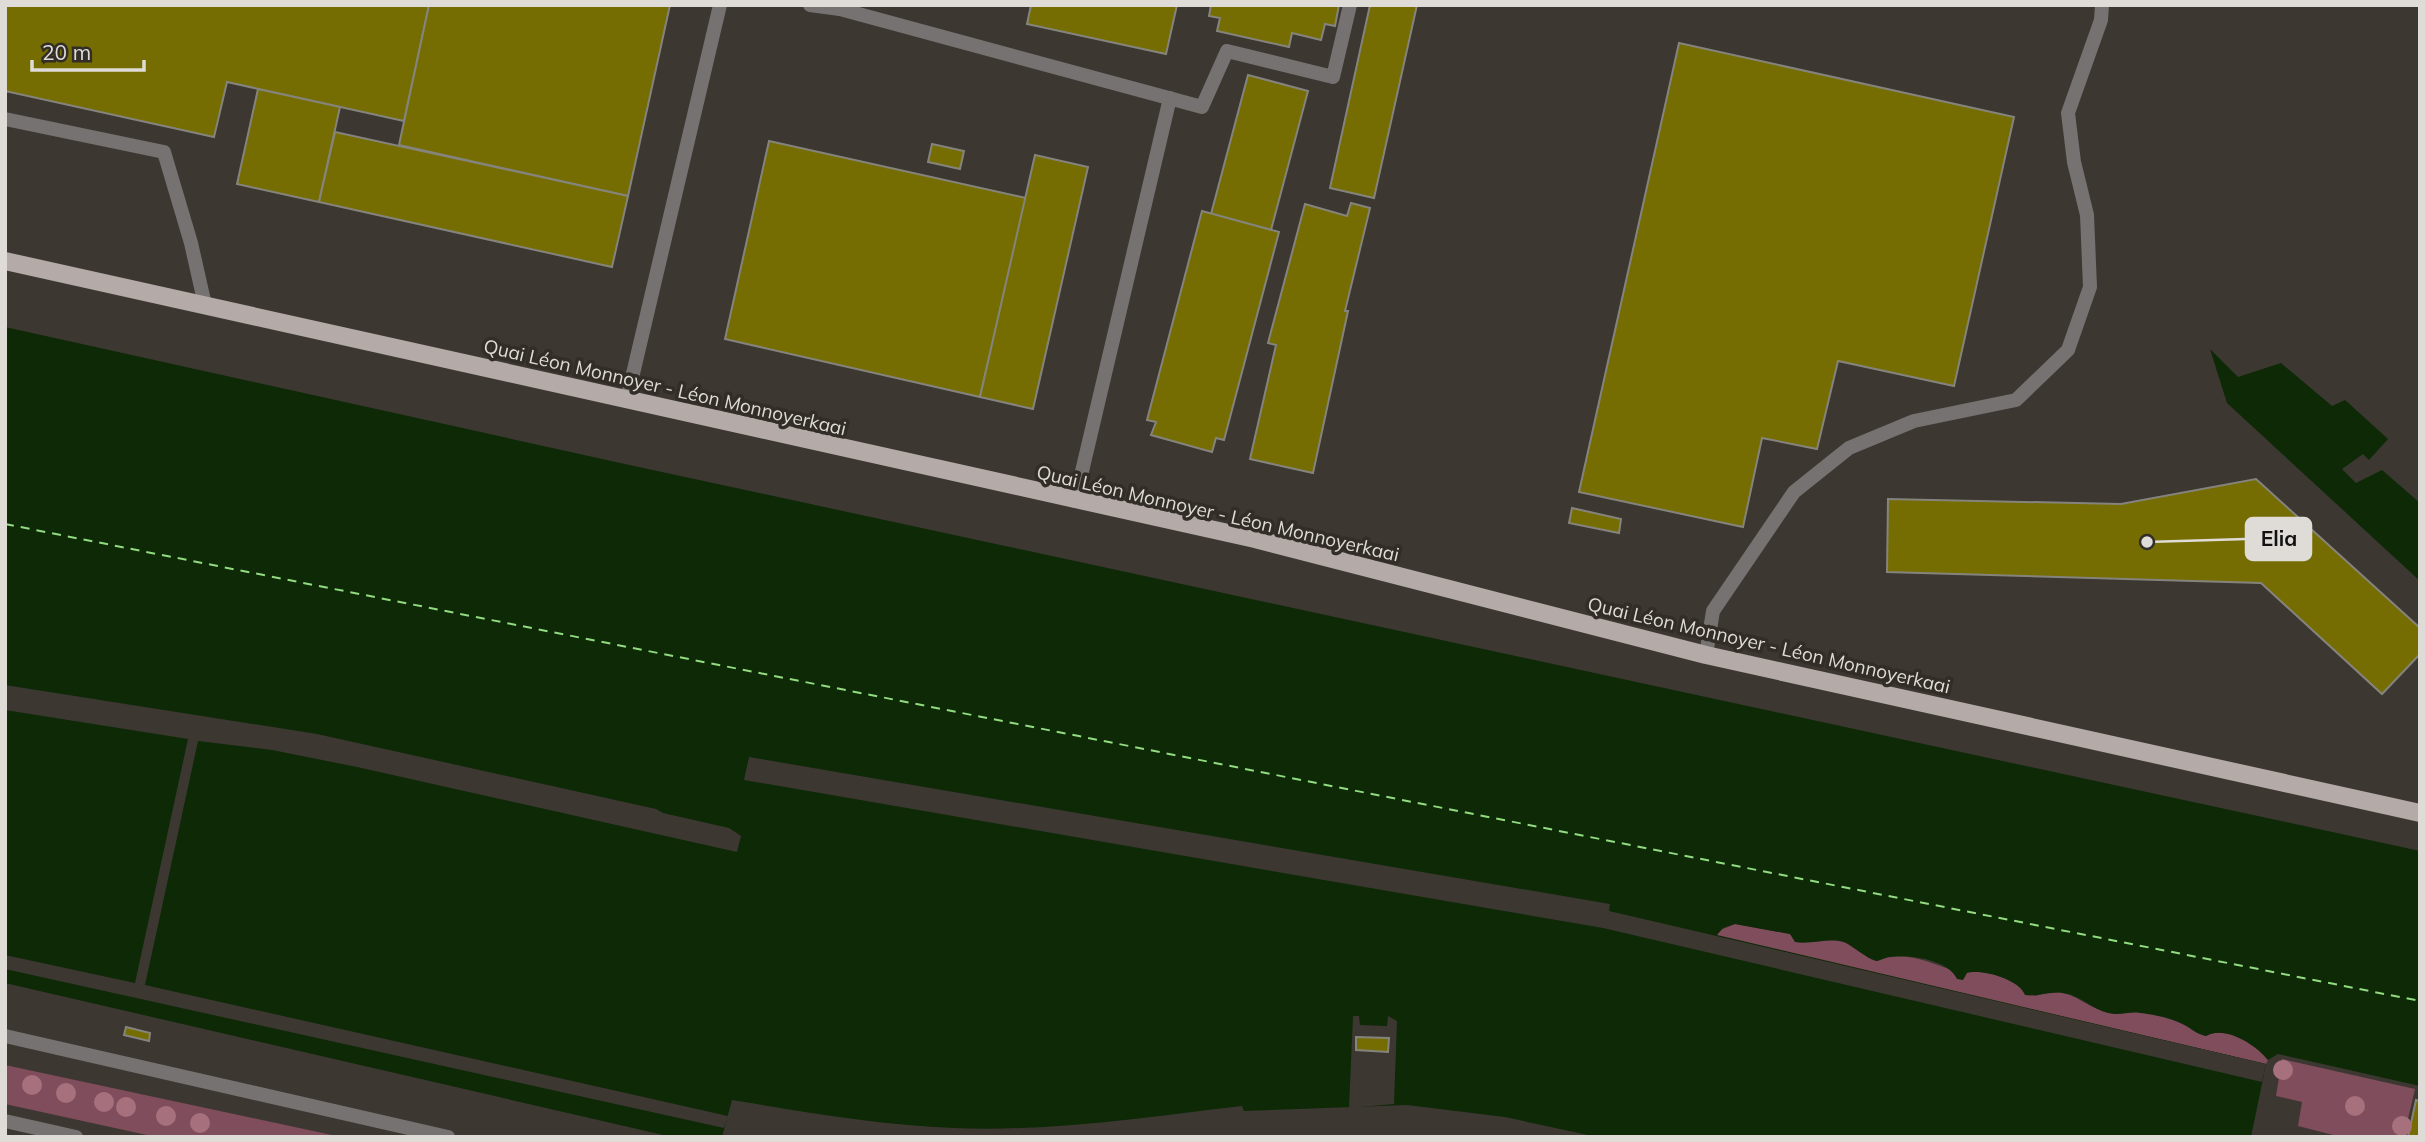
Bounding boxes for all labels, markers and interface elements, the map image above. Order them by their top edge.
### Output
scale bar [32,28,144,72]
text: 20 m [42,39,91,65]
street label: Quai Léon Monnoyer - Léon Monnoyerkaai [481,334,849,440]
street label: Quai Léon Monnoyer - Léon Monnoyerkaai [1034,460,1402,566]
callout: Elia [2246,518,2311,560]
text: Elia [2261,525,2297,551]
street label: Quai Léon Monnoyer - Léon Monnoyerkaai [1585,592,1953,698]

